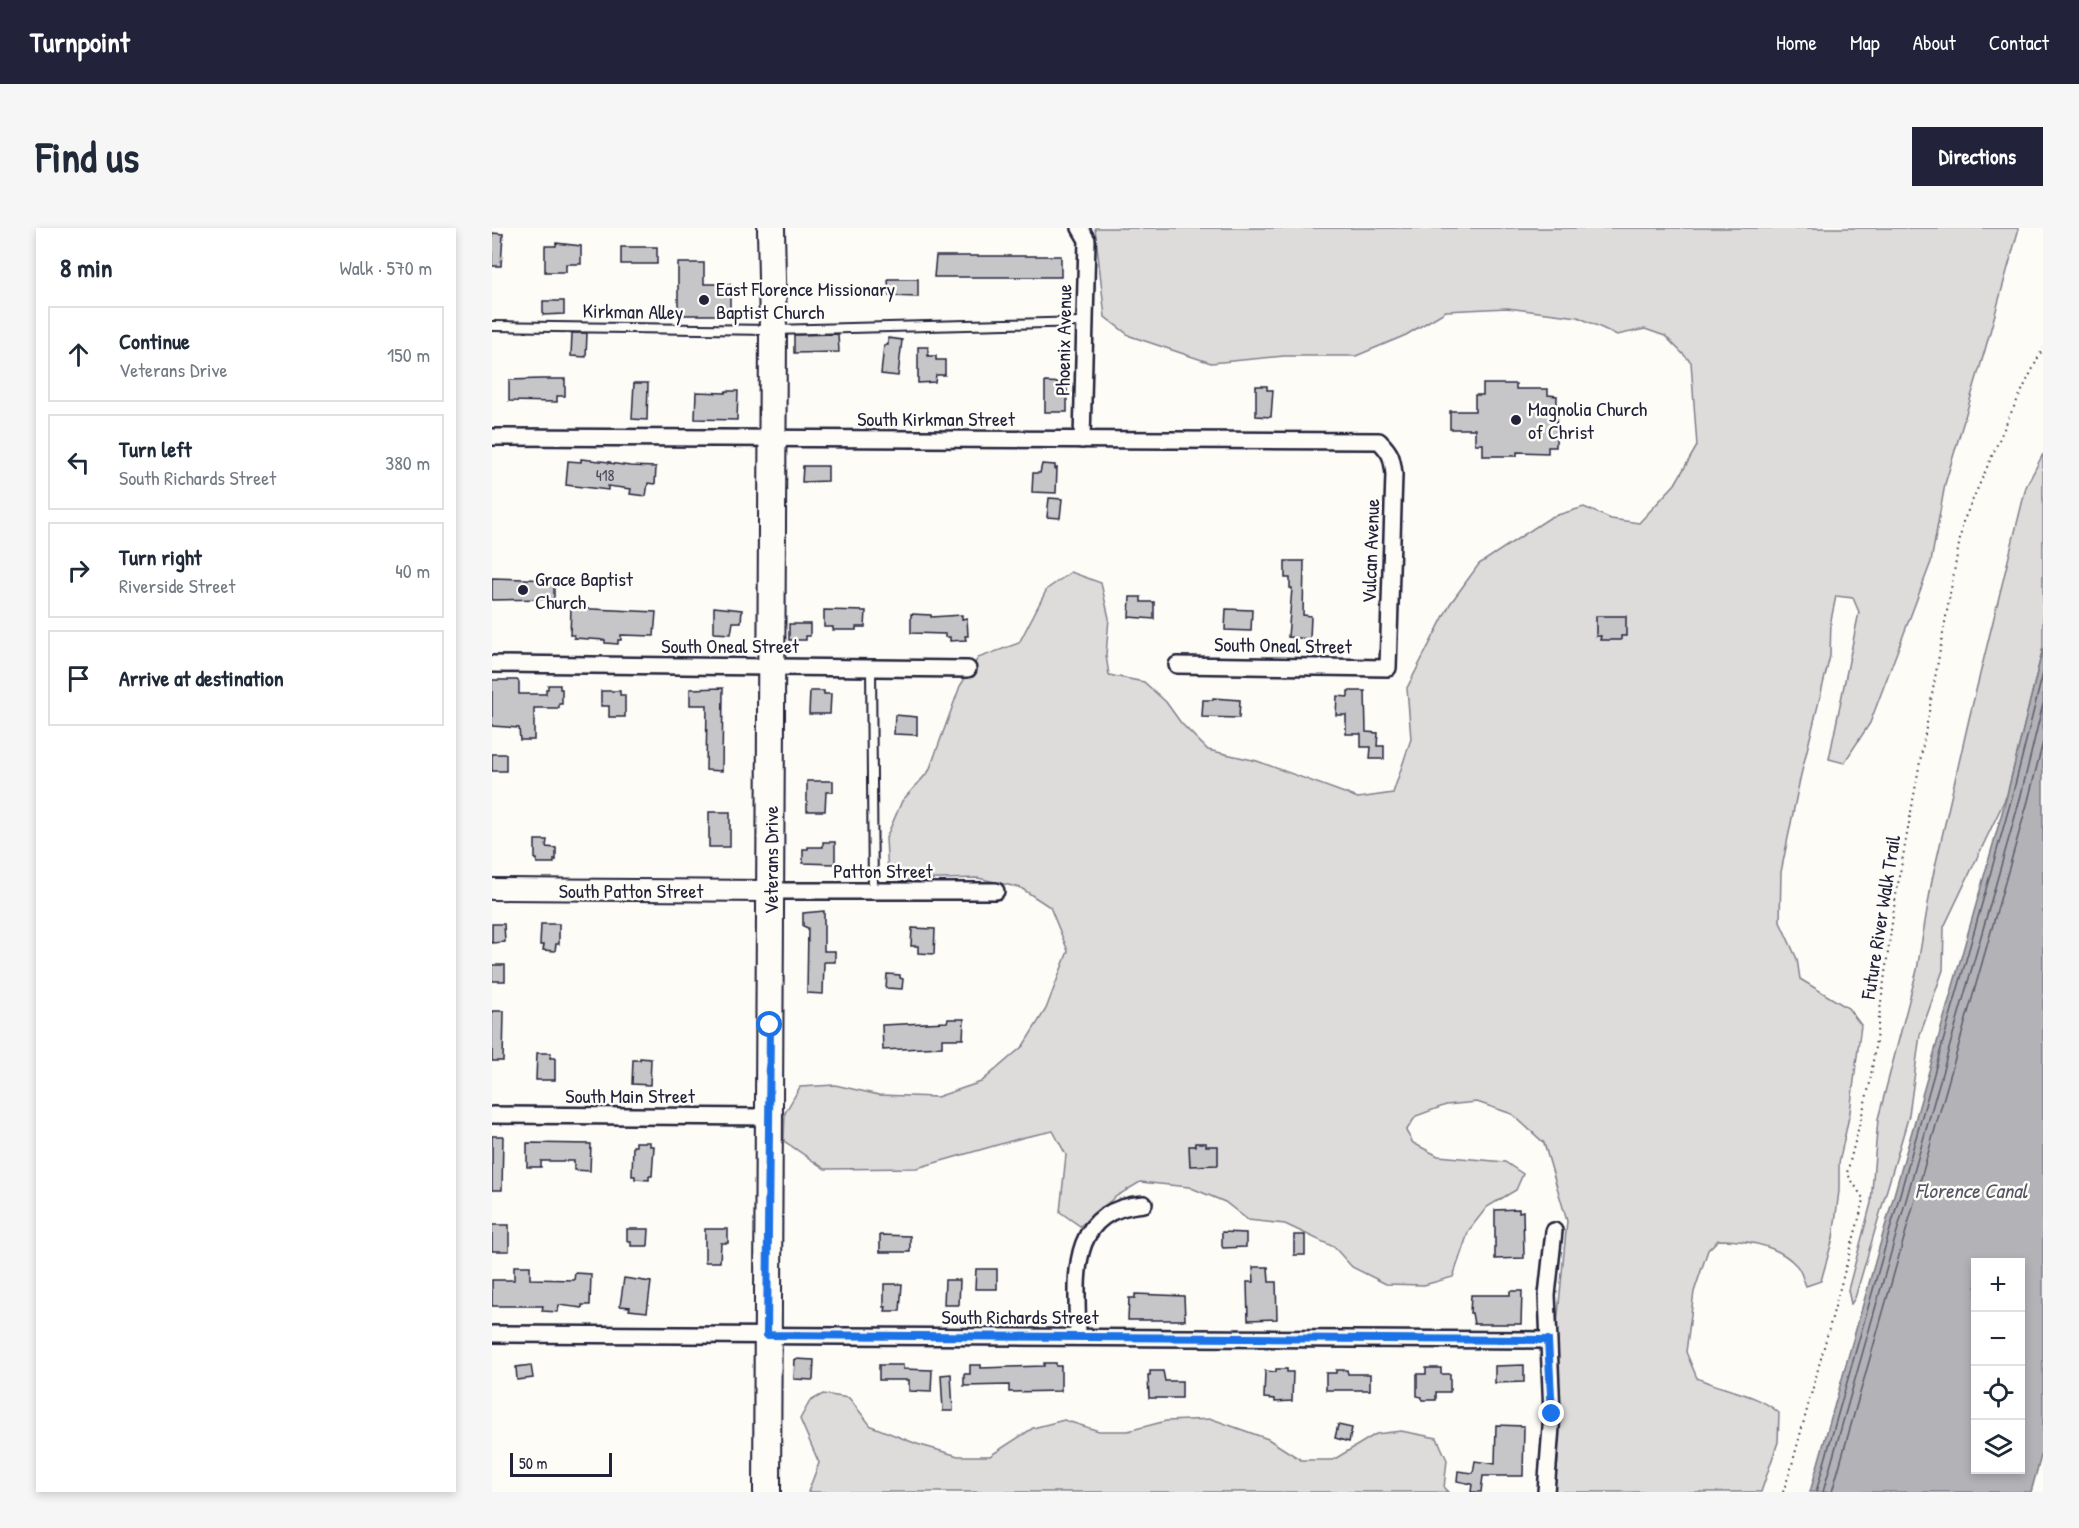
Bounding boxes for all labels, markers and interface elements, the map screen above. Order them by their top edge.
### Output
text: Turnpoint [30,23,130,61]
text: Home [1776,28,1817,57]
text: Map [1850,28,1880,57]
text: About [1913,28,1956,57]
text: Contact [1989,28,2049,57]
button: Directions [1912,127,2043,186]
text: Find us [36,128,139,185]
text: 8 min [60,250,113,285]
text: Walk · 570 m [340,254,432,281]
place label: East Florence Missionary Baptist Church [716,275,895,325]
street label: Phoenix Avenue [1049,284,1077,396]
marker: East Florence Missionary Baptist Church [697,293,711,307]
street label: Kirkman Alley [582,297,684,325]
text: Continue [119,326,190,356]
icon: ahead [62,338,95,371]
text: 150 m [387,341,430,368]
text: Veterans Drive [119,356,228,383]
place label: Magnolia Church of Christ [1528,395,1647,445]
street label: South Kirkman Street [857,405,1016,432]
marker: Magnolia Church of Christ [1509,413,1523,427]
text: Turn left [119,434,192,464]
icon: left [62,446,95,479]
text: 380 m [385,449,430,476]
text: South Richards Street [119,464,276,491]
house number: 418 [596,464,614,486]
street label: Vulcan Avenue [1355,498,1385,604]
text: Turn right [119,542,202,572]
icon: right [62,554,95,587]
text: 40 m [395,557,430,584]
place label: Grace Baptist Church [535,565,634,615]
text: Riverside Street [119,572,235,599]
marker: Grace Baptist Church [516,583,530,597]
street label: South Oneal Street [1214,630,1353,660]
street label: South Oneal Street [661,632,800,659]
icon: arrive [62,662,95,695]
text: Arrive at destination [119,663,284,693]
street label: Veterans Drive [757,806,784,914]
street label: Future River Walk Trail [1854,832,1906,1002]
street label: Patton Street [833,857,934,884]
street label: South Patton Street [559,877,704,904]
route start [756,1011,782,1037]
street label: South Main Street [565,1082,696,1109]
water label: Florence Canal [1915,1176,2029,1205]
map controls [1971,1258,2025,1474]
button: + [1971,1258,2025,1312]
street label: South Richards Street [941,1303,1100,1330]
button: − [1971,1312,2025,1366]
button: locate [1971,1366,2025,1420]
route end [1538,1400,1564,1426]
button: layers [1971,1420,2025,1474]
scale bar [510,1450,612,1478]
text: 50 m [519,1452,548,1474]

